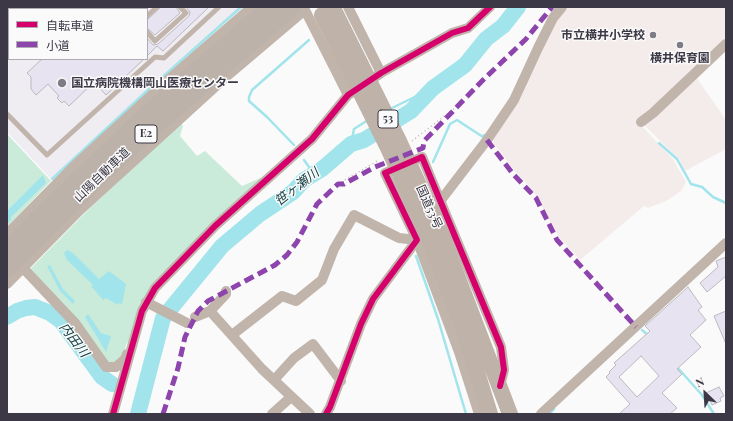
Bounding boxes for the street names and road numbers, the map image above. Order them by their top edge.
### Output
road number: 53 [378,110,398,128]
road number: E2 [135,125,157,143]
street label: 山陽自動車道 [71,145,133,205]
street label: 国道53号 [413,183,445,231]

